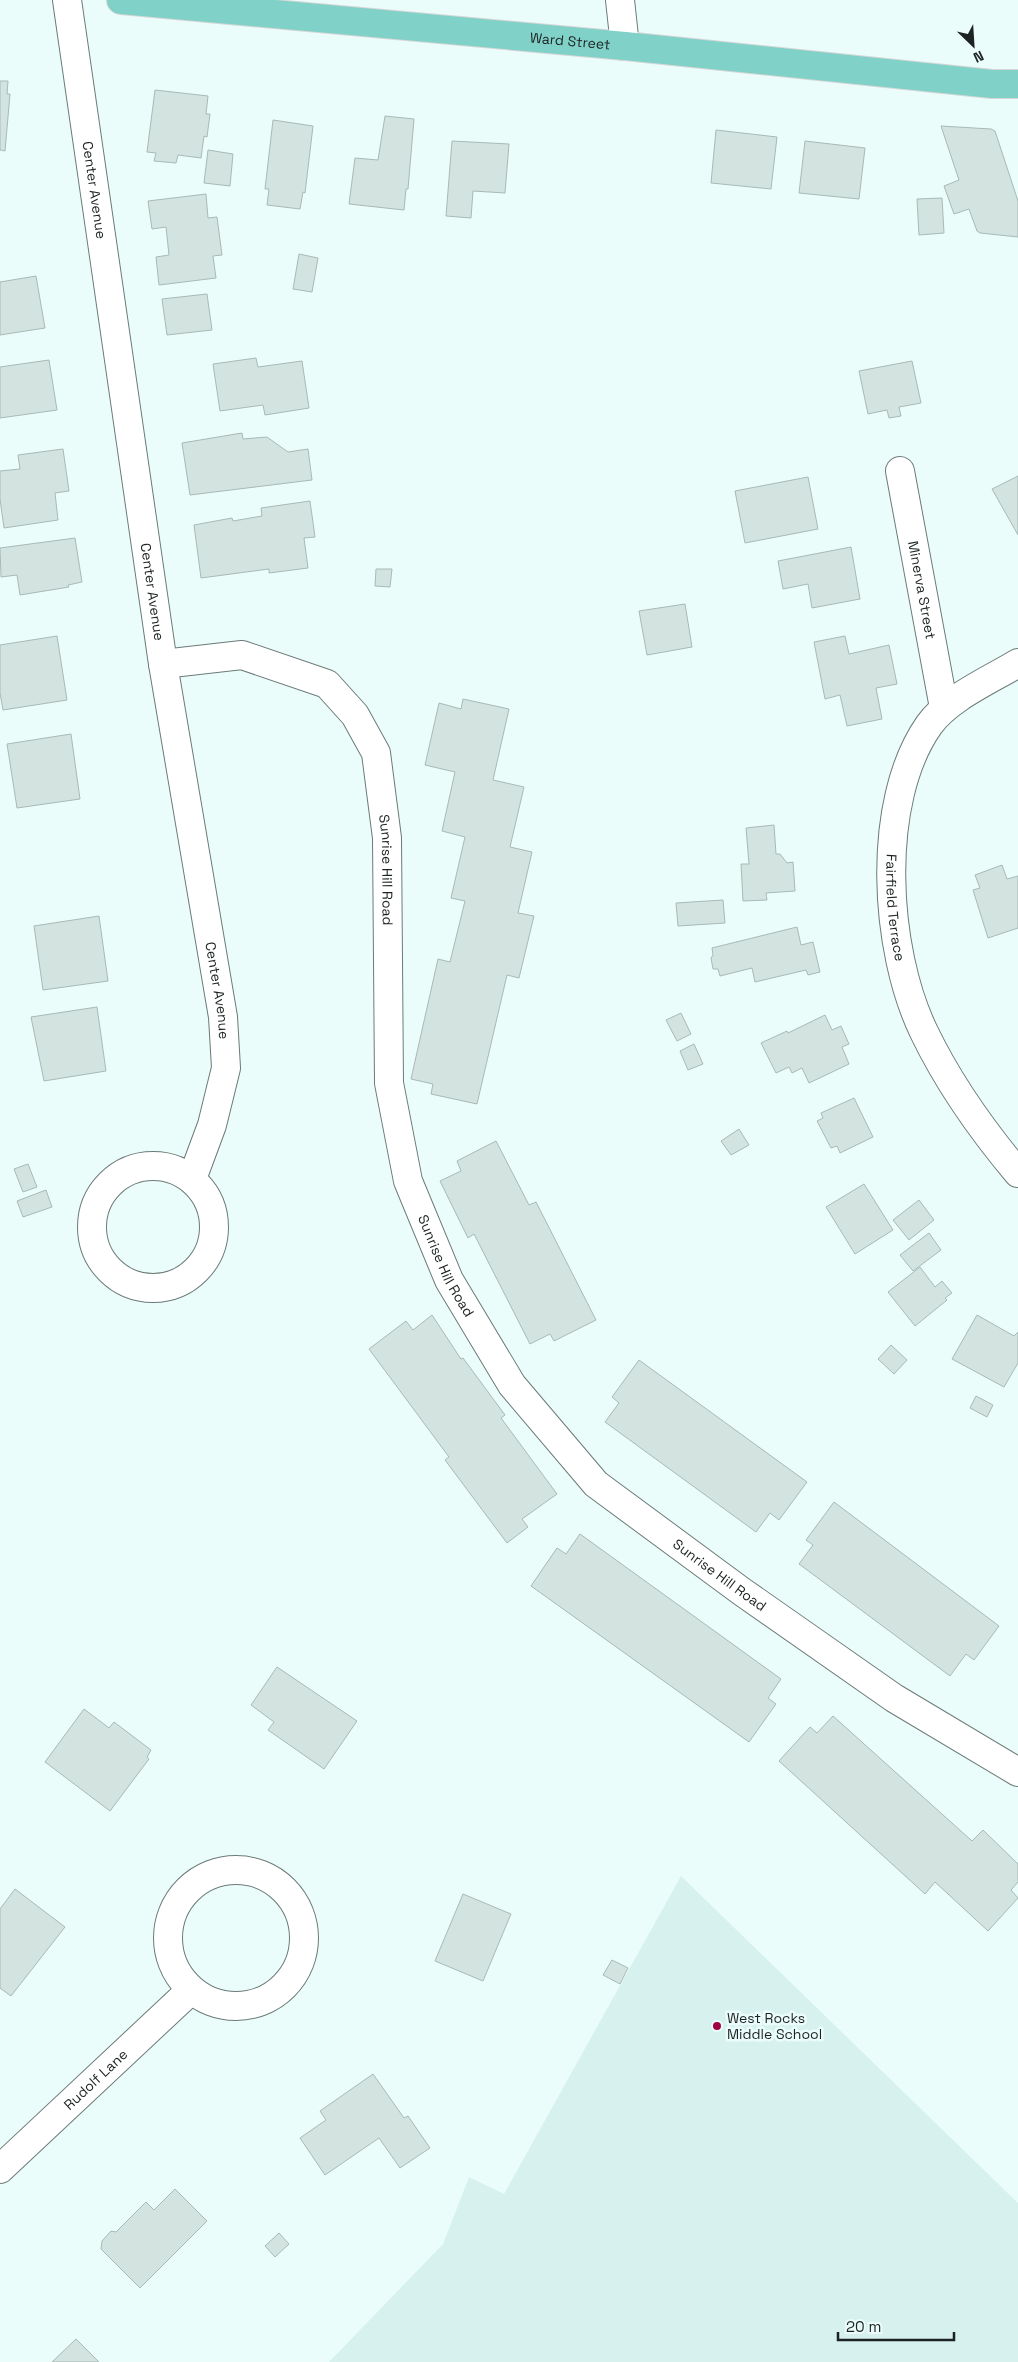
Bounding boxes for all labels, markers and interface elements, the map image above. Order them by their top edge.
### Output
north arrow [948,20,998,70]
street label: Ward Street [529,28,611,54]
text: N [970,47,987,67]
street label: Center Avenue [79,140,110,240]
street label: Minerva Street [904,539,940,641]
street label: Center Avenue [137,542,169,642]
street label: Sunrise Hill Road [375,813,397,925]
street label: Fairfield Terrace [882,854,909,963]
street label: Center Avenue [201,940,233,1040]
street label: Sunrise Hill Road [414,1212,478,1320]
street label: Sunrise Hill Road [669,1535,770,1615]
place label: West Rocks Middle School [727,2009,822,2043]
marker: West Rocks Middle School [711,2020,723,2032]
street label: Rudolf Lane [60,2045,131,2114]
scale bar [838,2310,954,2342]
text: 20 m [846,2317,881,2336]

